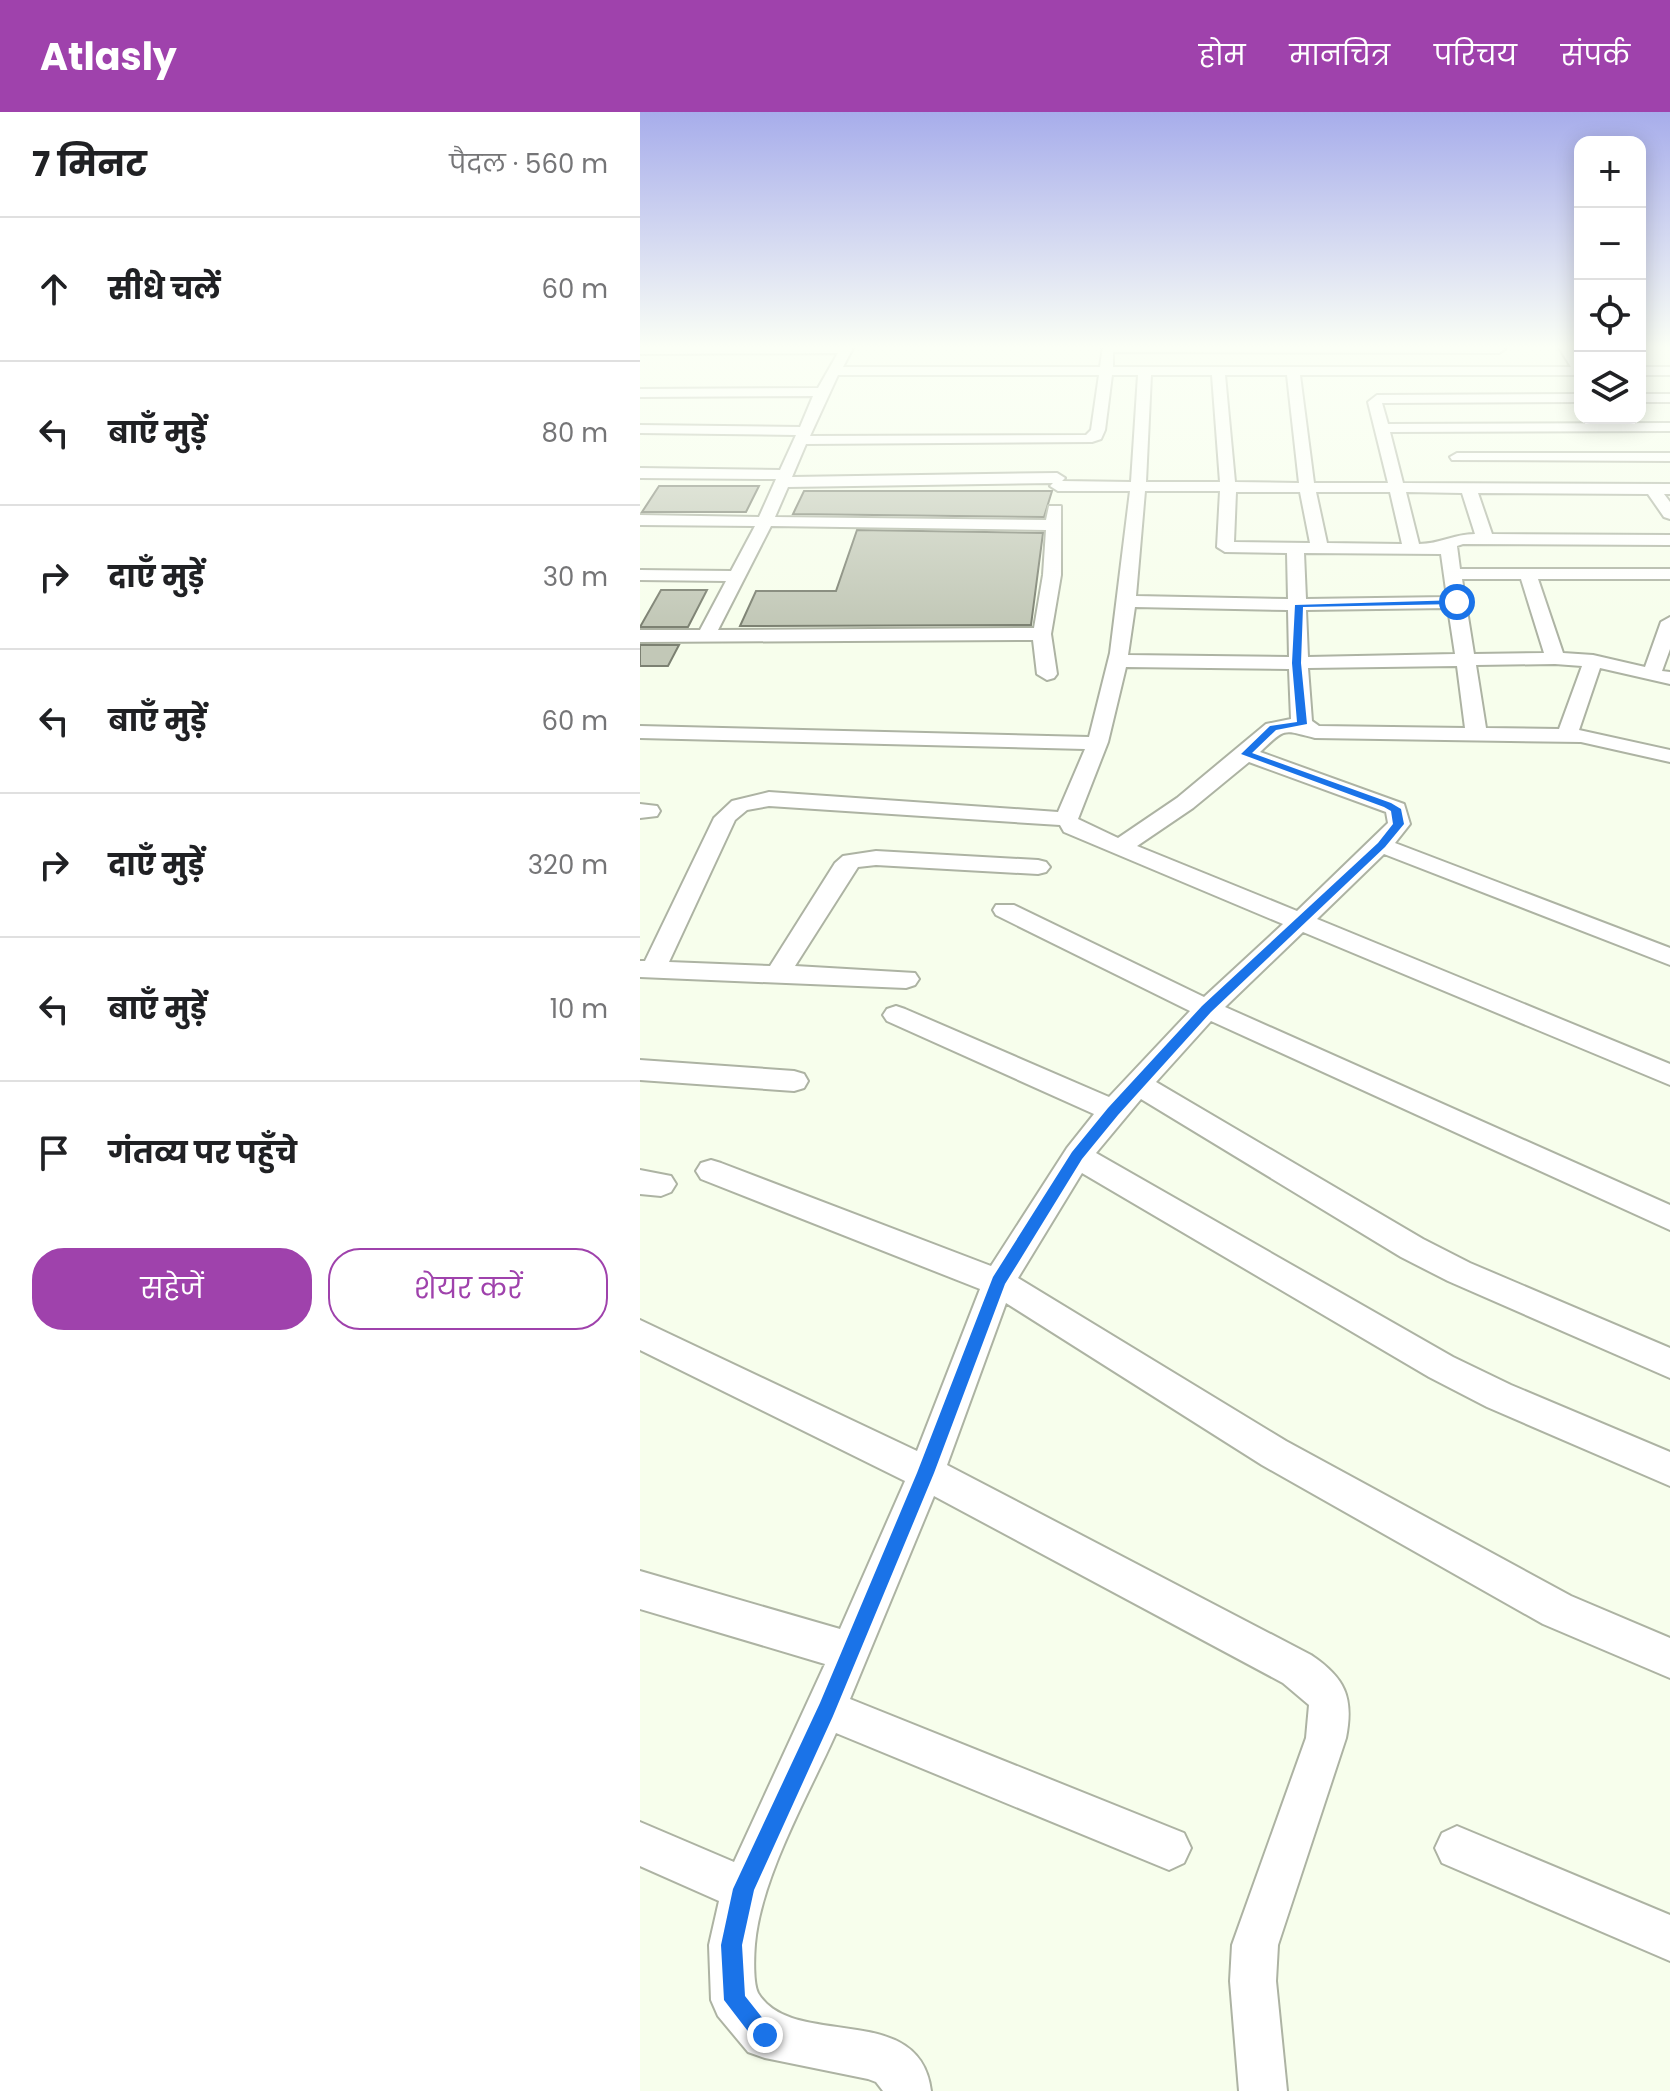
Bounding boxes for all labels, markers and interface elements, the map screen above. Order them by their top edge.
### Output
text: Atlasly [40,30,177,83]
text: होम [1199,36,1245,75]
text: मानचित्र [1289,36,1390,75]
text: परिचय [1434,36,1517,75]
text: संपर्क [1561,36,1630,75]
map controls [1574,136,1646,424]
button: + [1574,136,1646,208]
text: 7 मिनट [32,140,147,188]
text: पैदल · 560 m [449,146,608,182]
button: − [1574,208,1646,280]
icon: ahead [32,267,76,311]
text: सीधे चलें [108,267,221,310]
text: 60 m [541,271,608,307]
button: locate [1574,280,1646,352]
button: layers [1574,352,1646,424]
icon: left [32,411,76,455]
text: बाएँ मुड़ें [108,411,206,454]
text: 80 m [542,415,608,451]
icon: right [32,555,76,599]
text: दाएँ मुड़ें [108,555,204,598]
text: 30 m [543,559,608,595]
route start [1439,584,1475,620]
icon: left [32,699,76,743]
text: बाएँ मुड़ें [108,699,206,742]
text: 60 m [541,703,608,739]
icon: right [32,843,76,887]
text: दाएँ मुड़ें [108,843,204,886]
text: 320 m [528,847,608,883]
icon: left [32,987,76,1031]
text: बाएँ मुड़ें [108,987,206,1030]
text: 10 m [550,991,608,1027]
icon: arrive [32,1131,76,1175]
text: गंतव्य पर पहुँचे [108,1131,297,1174]
button: सहेजें [32,1248,312,1330]
button: शेयर करें [328,1248,608,1330]
route end [747,2017,783,2053]

